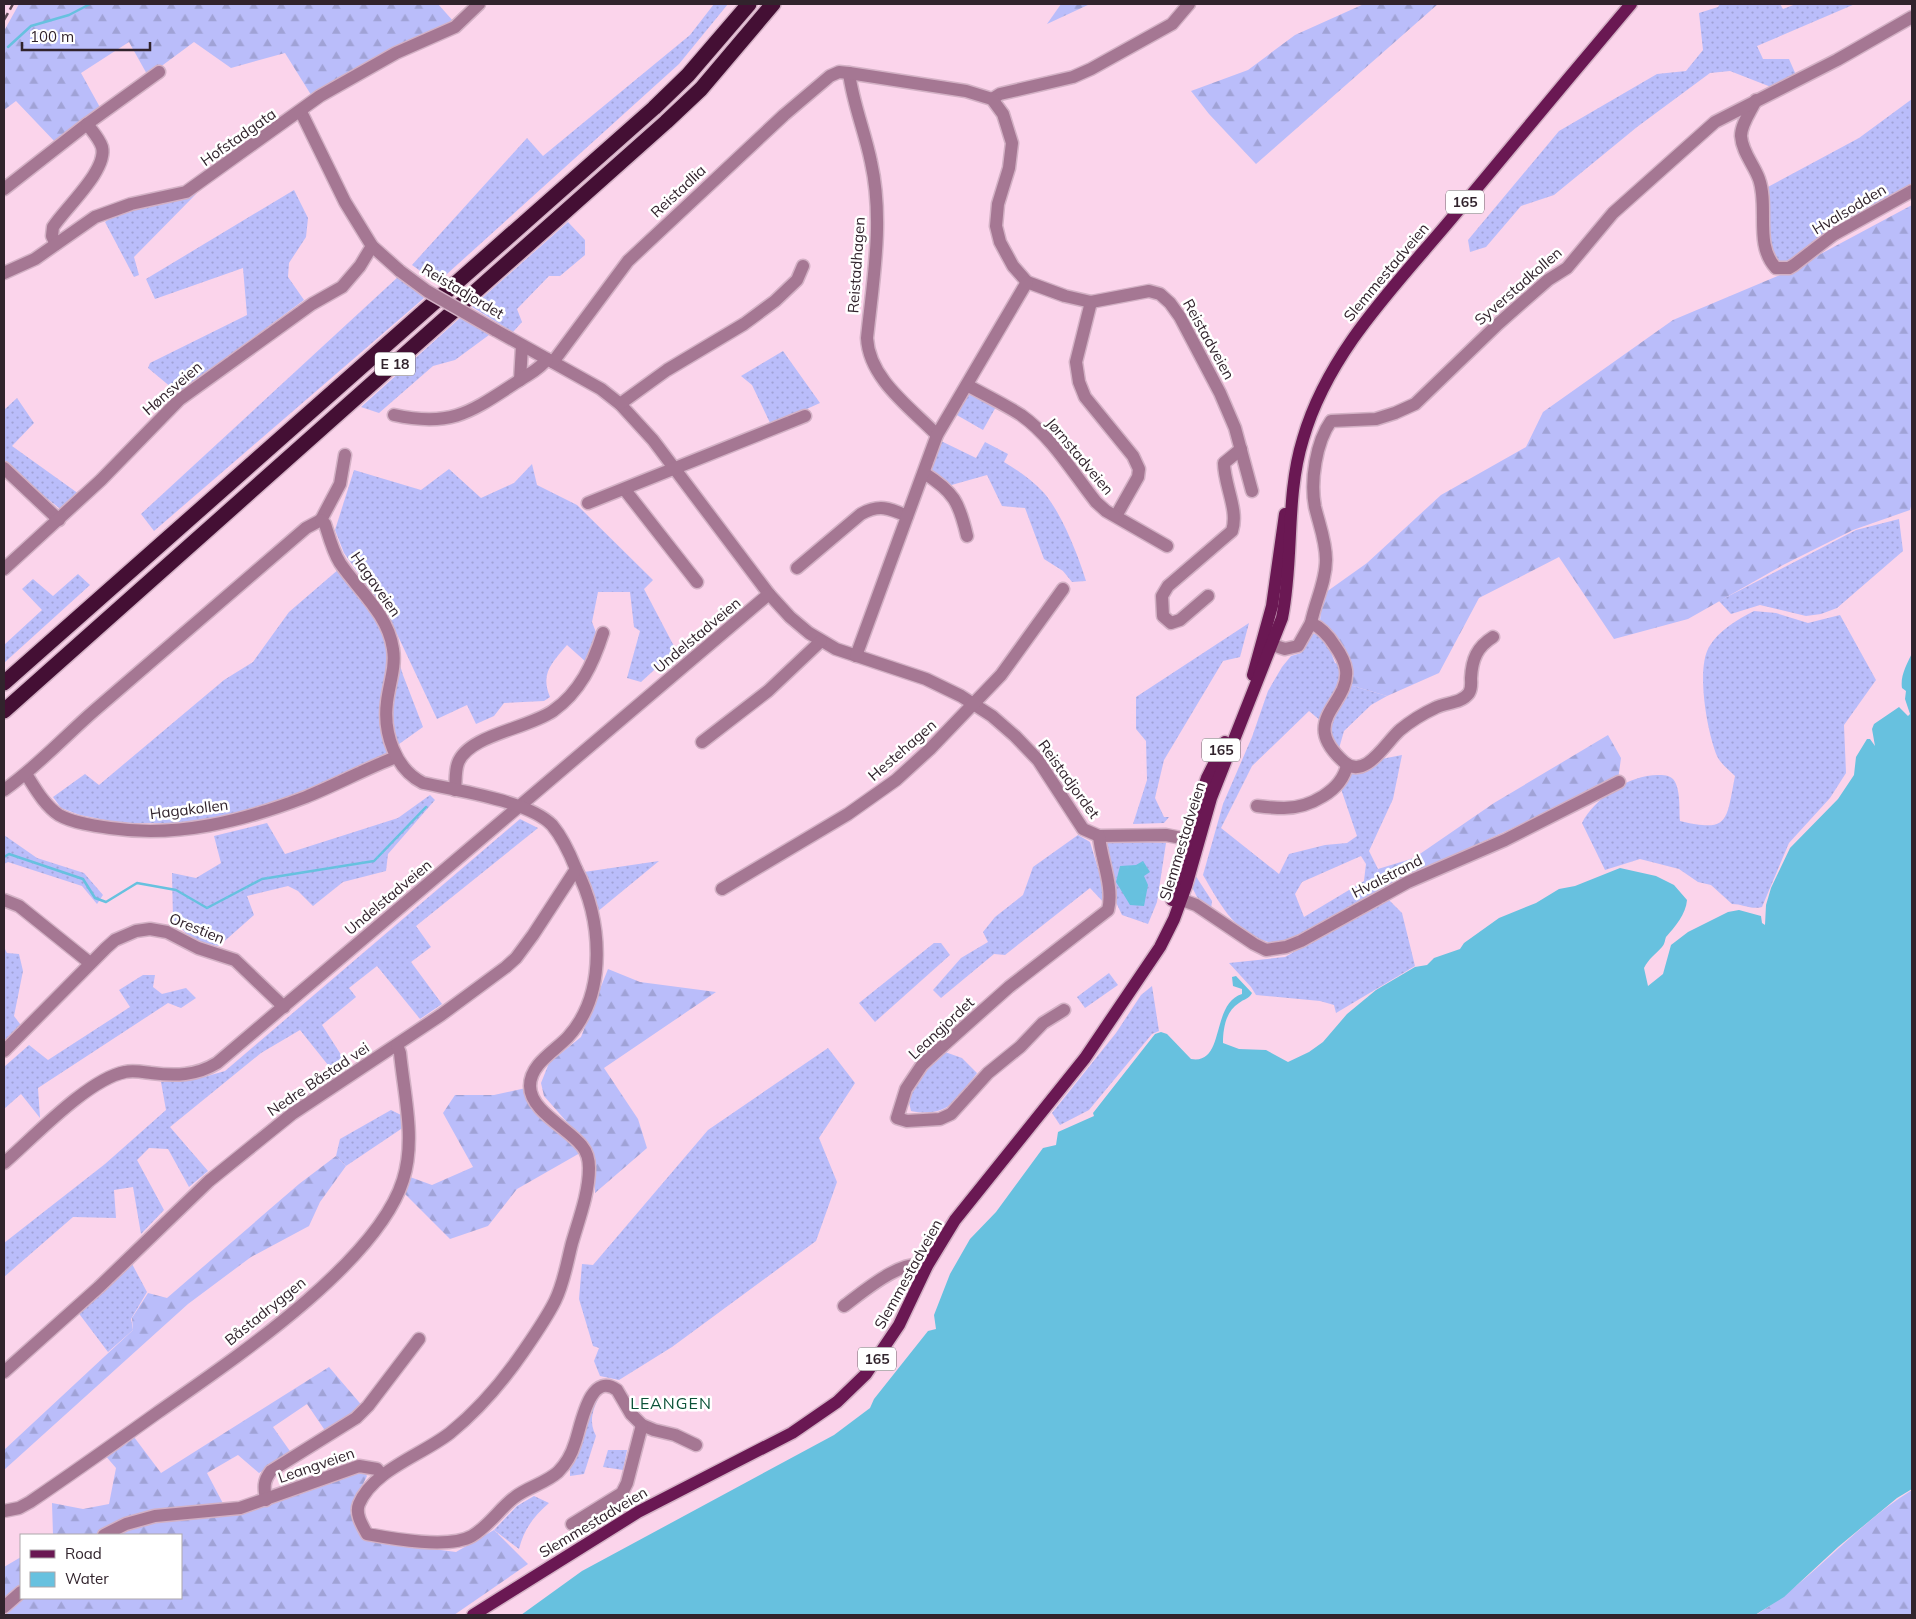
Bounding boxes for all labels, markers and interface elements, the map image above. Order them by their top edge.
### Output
scale bar [22,20,150,52]
text: 100 m [30,27,74,46]
street label: Hofstadgata [197,104,279,170]
street label: Reistadlia [646,161,710,221]
street label: Hvalsodden [1809,180,1889,238]
road number: 165 [1446,190,1484,213]
street label: Reistadhagen [843,216,869,314]
street label: Slemmestadveien [1339,219,1433,325]
street label: Syverstadkollen [1470,243,1566,329]
street label: Reistadjordet [418,259,508,323]
street label: Reistadveien [1179,295,1239,383]
road number: E 18 [375,352,415,376]
street label: Hønsveien [138,357,206,419]
street label: Jørnstadveien [1042,414,1118,498]
street label: Hagaveien [347,548,405,620]
street label: Undelstadveien [650,593,744,677]
street label: Hestehagen [864,715,940,785]
street label: Reistadjordet [1034,736,1104,822]
road number: 165 [1202,738,1240,762]
street label: Slemmestadveien [1155,780,1209,902]
street label: Hagakollen [149,795,229,823]
street label: Hvalstrand [1349,850,1425,902]
street label: Undelstadveien [341,855,435,939]
street label: Orestien [166,908,228,948]
street label: Leangjordet [904,993,978,1063]
street label: Nedre Båstad vei [263,1038,373,1120]
street label: Slemmestadveien [870,1216,946,1332]
street label: Båstadryggen [221,1273,309,1349]
road number: 165 [858,1348,896,1370]
district label: LEANGEN [630,1393,712,1413]
street label: Leangveien [275,1443,357,1487]
street label: Slemmestadveien [536,1482,650,1562]
legend [20,1534,182,1599]
text: Road [65,1544,102,1563]
text: Water [65,1569,109,1588]

